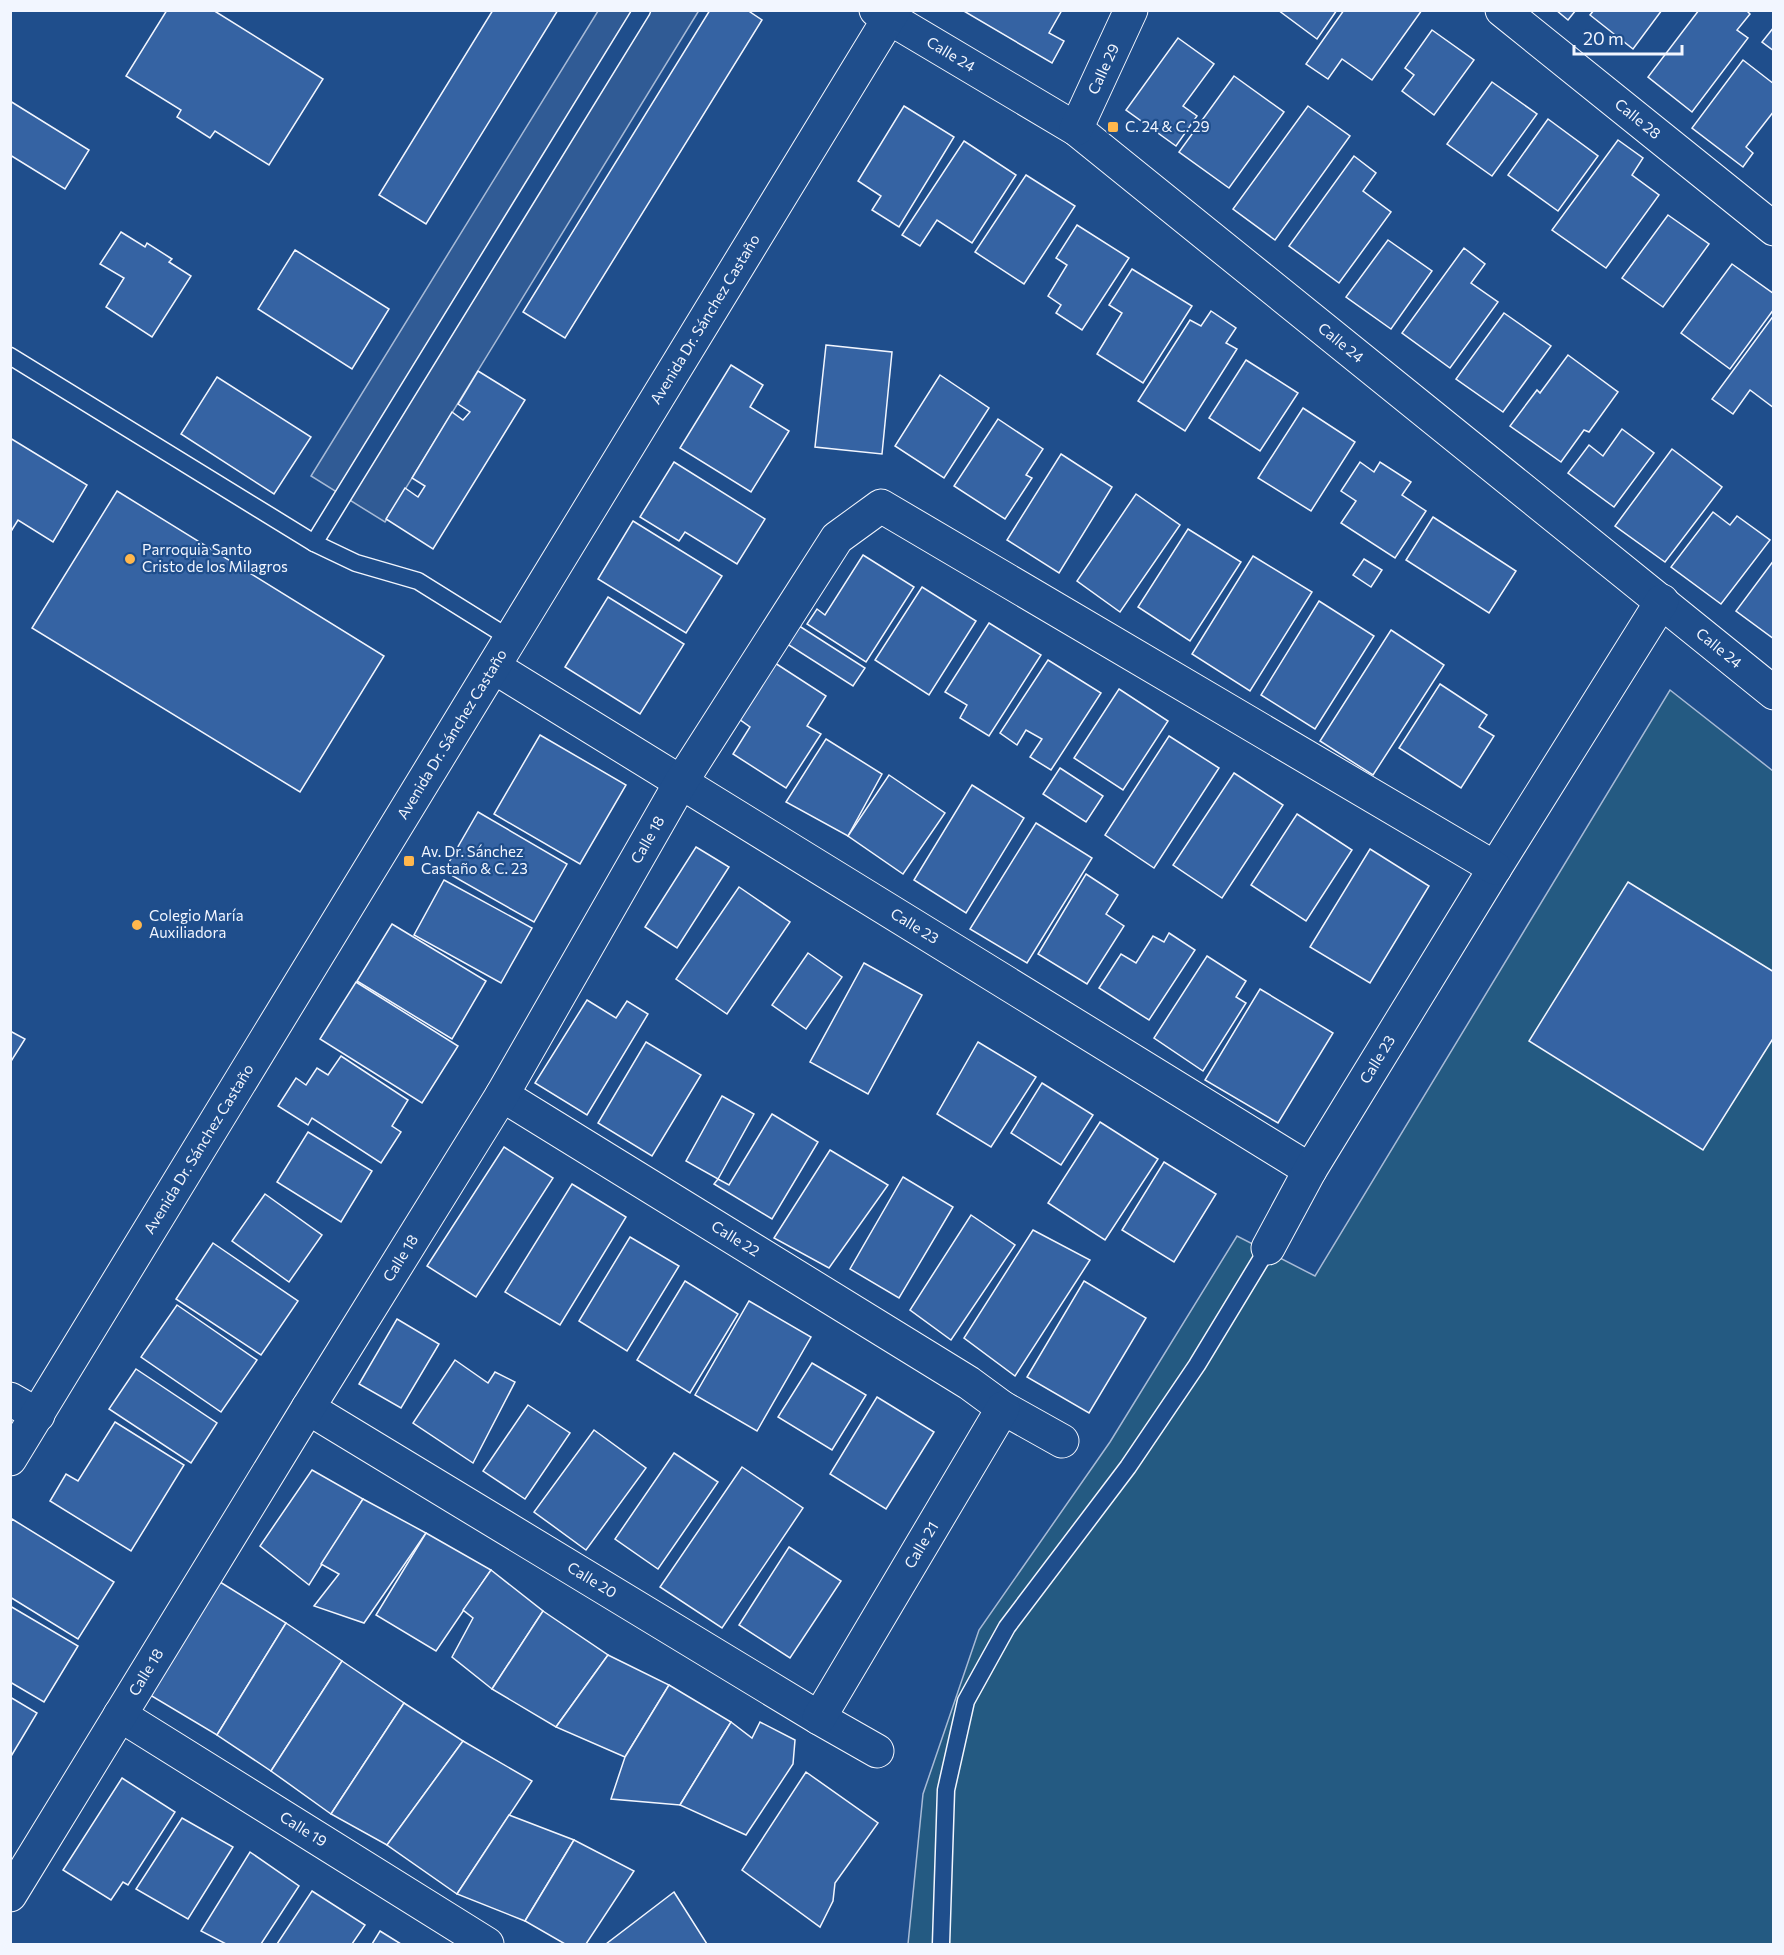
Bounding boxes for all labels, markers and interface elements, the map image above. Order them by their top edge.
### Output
scale bar [1574,18,1682,56]
text: 20 m [1583,27,1624,49]
street label: Calle 24 [924,32,979,75]
street label: Calle 29 [1083,40,1122,97]
street label: Calle 28 [1612,94,1665,142]
place label: C. 24 & C. 29 [1125,117,1210,135]
marker: C. 24 & C. 29 [1106,120,1120,134]
street label: Avenida Dr. Sánchez Castaño [646,231,763,407]
street label: Calle 24 [1315,318,1368,366]
place label: Parroquia Santo Cristo de los Milagros [142,540,288,575]
marker: Parroquia Santo Cristo de los Milagros [123,552,137,566]
street label: Calle 24 [1693,624,1746,671]
street label: Avenida Dr. Sánchez Castaño [393,645,510,822]
street label: Calle 18 [626,812,668,867]
place label: Av. Dr. Sánchez Castaño & C. 23 [421,842,528,877]
marker: Av. Dr. Sánchez Castaño & C. 23 [402,854,416,868]
street label: Calle 23 [888,904,943,947]
place label: Colegio María Auxiliadora [149,906,244,941]
marker: Colegio María Auxiliadora [130,918,144,932]
street label: Calle 23 [1355,1032,1398,1087]
street label: Avenida Dr. Sánchez Castaño [140,1060,257,1237]
street label: Calle 22 [708,1216,763,1260]
street label: Calle 18 [379,1231,421,1285]
street label: Calle 21 [900,1518,942,1571]
street label: Calle 20 [564,1557,620,1601]
street label: Calle 18 [124,1645,167,1699]
street label: Calle 19 [277,1807,331,1850]

